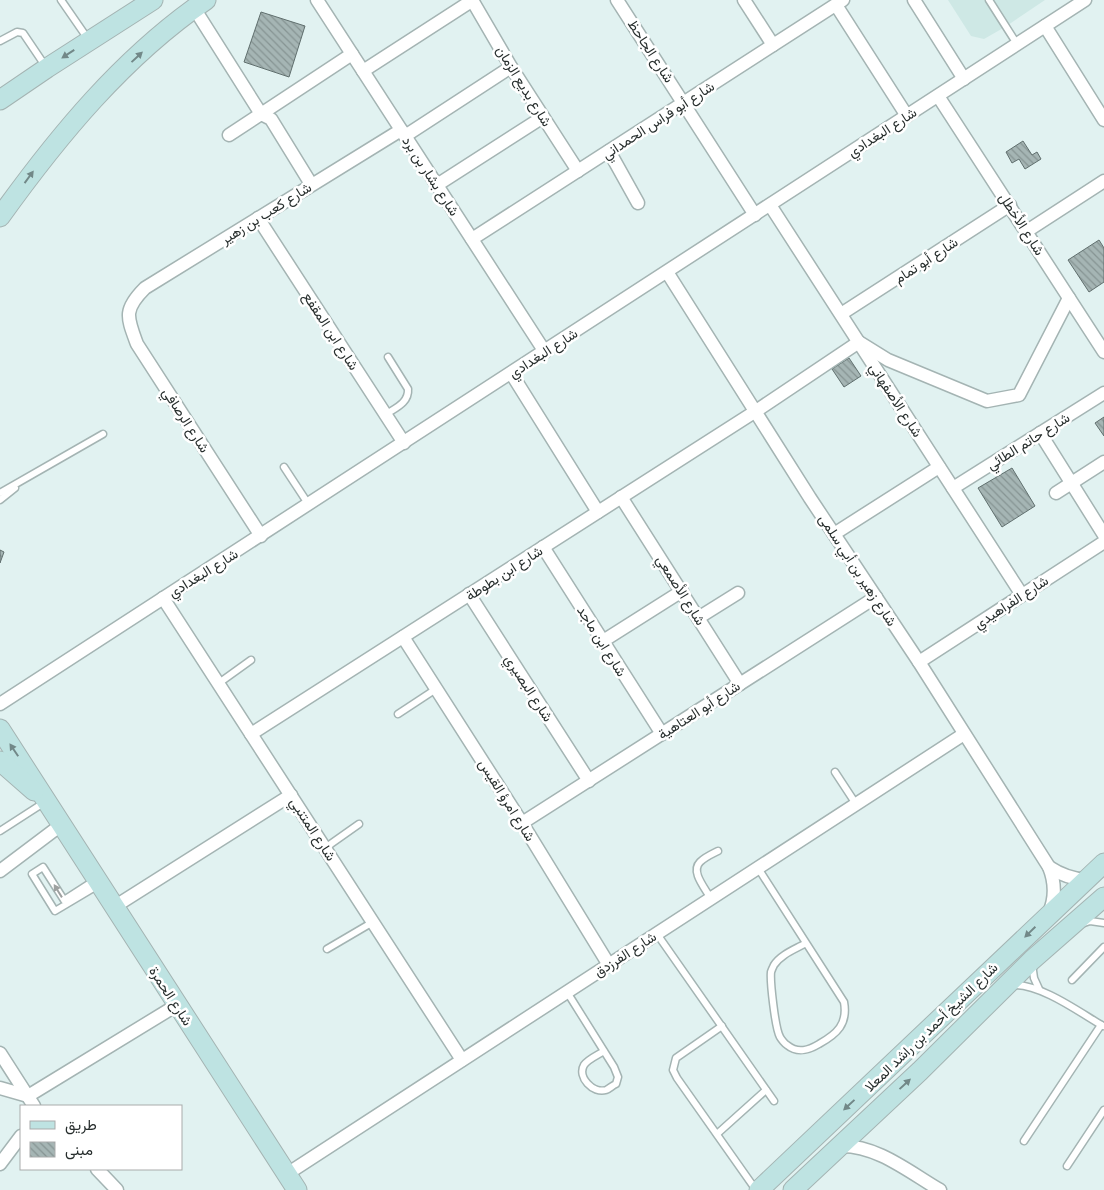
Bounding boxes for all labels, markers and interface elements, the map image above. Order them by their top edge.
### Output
street label: شارع الجاحظ [622,16,677,87]
street label: شارع بديع الزمان [490,43,555,131]
one-way arrow [61,49,75,59]
one-way arrow [131,51,143,63]
street label: شارع أبو فراس الحمداني [599,78,719,166]
street label: شارع البغدادي [845,104,922,164]
street label: شارع بشار بن برد [397,133,463,220]
one-way arrow [23,171,34,184]
street label: شارع كعب بن زهير [217,179,316,250]
street label: شارع الأخطل [993,190,1048,260]
street label: شارع أبو تمام [891,234,962,289]
street label: شارع ابن المقفع [297,289,362,375]
street label: شارع البغدادي [506,325,583,385]
street label: شارع الأصفهاني [863,360,926,442]
street label: شارع الرصافي [156,385,213,457]
street label: شارع حاتم الطائي [984,409,1074,476]
street label: شارع زهير بن أبي سلمى [812,511,900,631]
street label: شارع ابن بطوطة [463,542,547,606]
street label: شارع البغدادي [165,545,243,604]
street label: شارع الأصمعي [650,552,709,630]
street label: شارع الفراهيدي [971,572,1053,635]
street label: شارع ابن ماجد [571,603,630,681]
street label: شارع البصيري [498,652,557,727]
street label: شارع أبو العتاهية [655,678,745,745]
one-way arrow [9,743,19,757]
street label: شارع امرؤ القيس [473,756,539,845]
street label: شارع المتنبي [283,794,339,866]
one-way arrow [53,884,63,897]
one-way arrow [1024,926,1036,938]
street label: شارع الفرزدق [591,928,661,983]
street label: شارع الشيخ أحمد بن راشد المعلا [861,959,1003,1097]
street label: شارع الحمرة [144,964,196,1030]
one-way arrow [898,1078,910,1090]
one-way arrow [844,1099,856,1111]
legend [20,1105,182,1170]
text: طريق [65,1116,97,1135]
text: مبنى [65,1141,93,1160]

